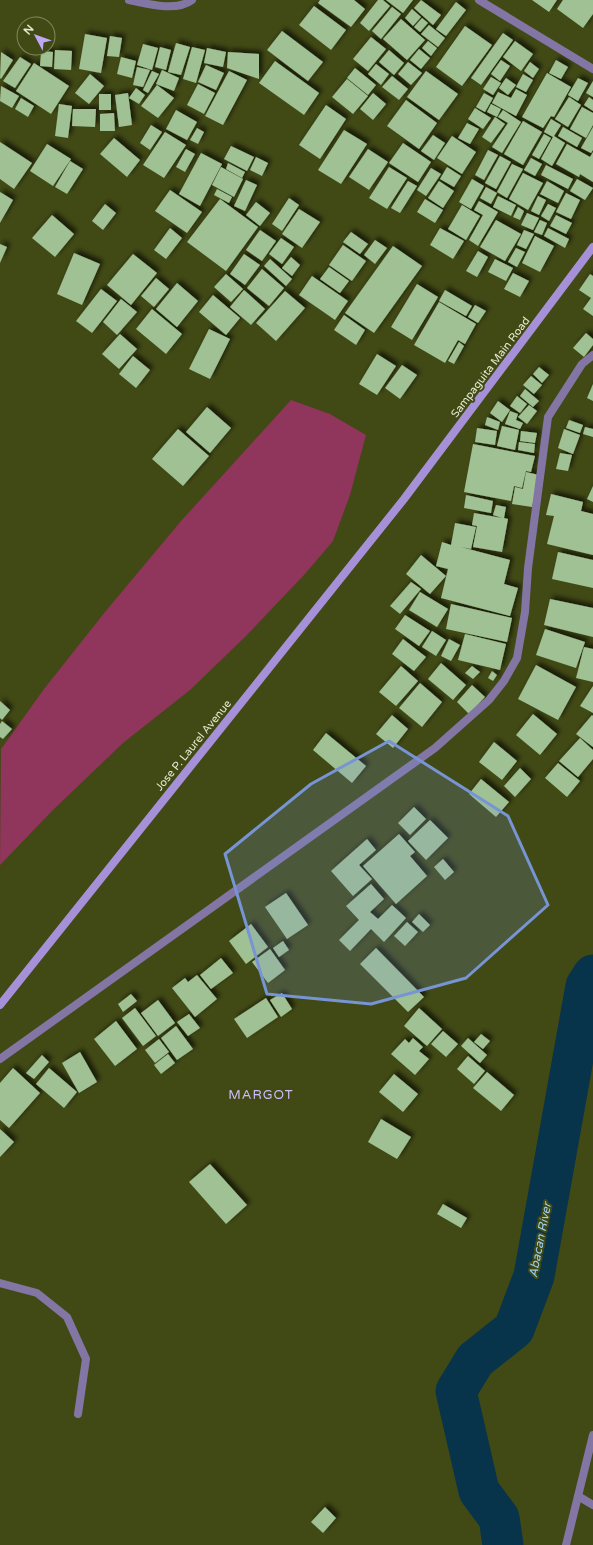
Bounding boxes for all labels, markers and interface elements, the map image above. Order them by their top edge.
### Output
north arrow [16,16,56,56]
text: N [21,22,37,37]
street label: Sampaguita Main Road [448,314,532,420]
street label: Jose P. Laurel Avenue [153,697,234,793]
district label: MARGOT [228,1087,294,1103]
water label: Abacan River [526,1200,554,1279]

